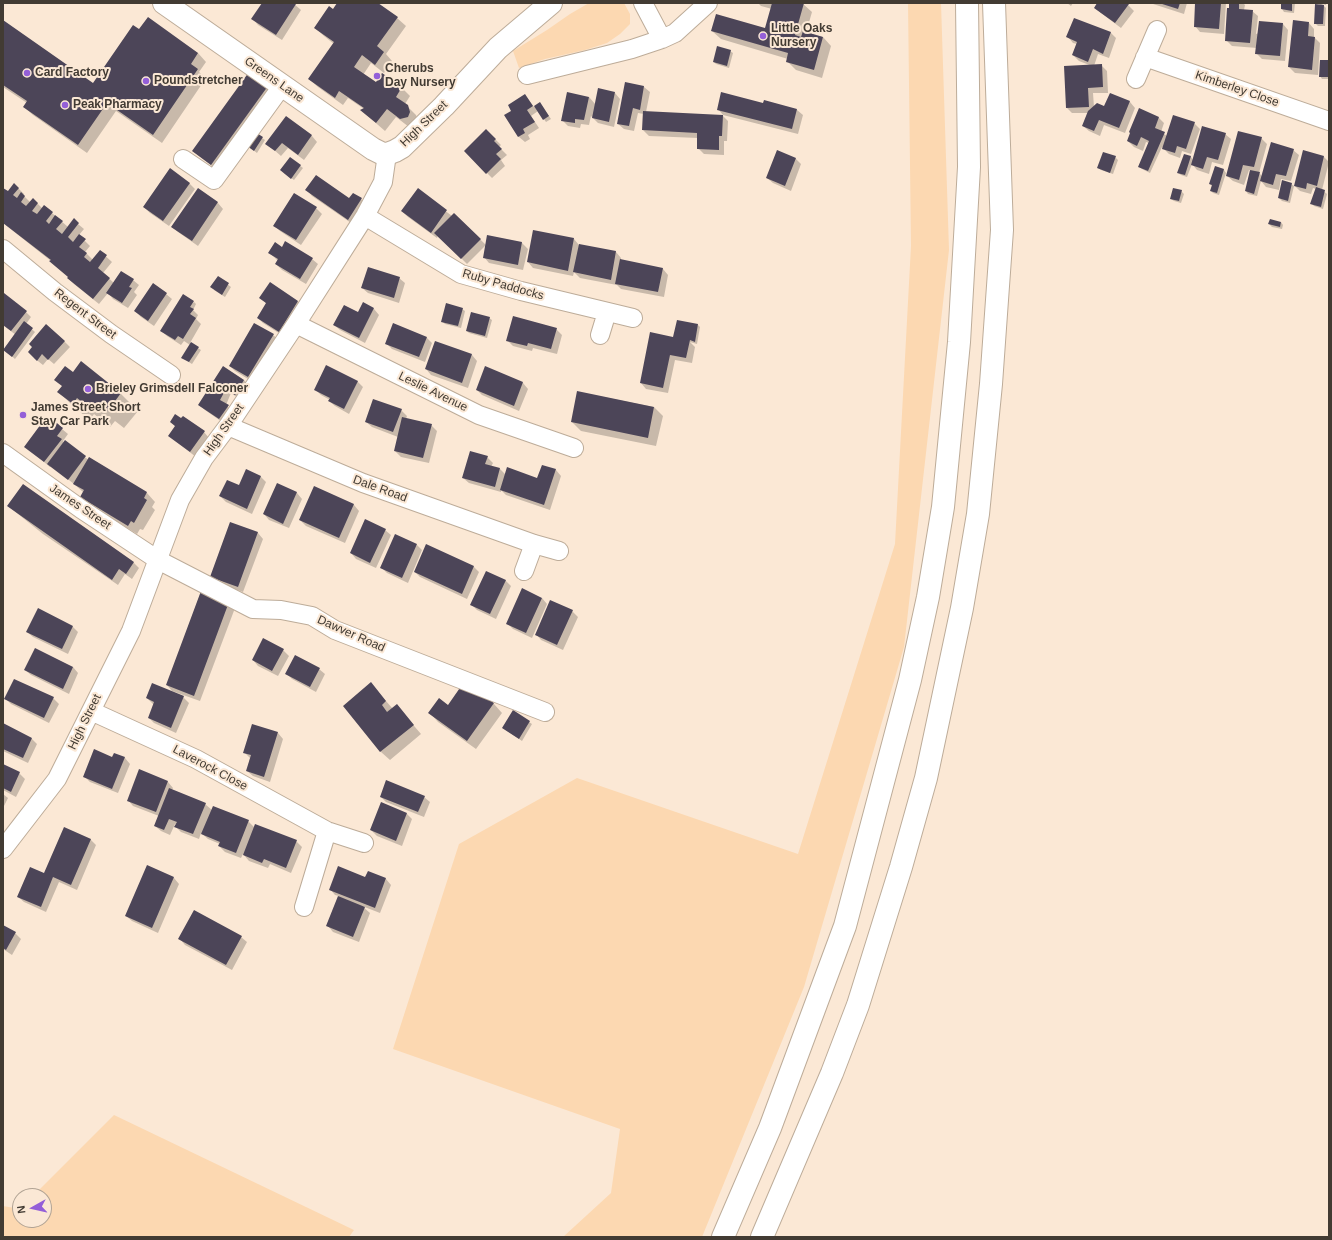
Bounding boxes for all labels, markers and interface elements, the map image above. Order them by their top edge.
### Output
place label: Little Oaks Nursery [771,22,832,50]
marker: Little Oaks Nursery [758,31,768,41]
street label: Greens Lane [241,54,307,106]
place label: Cherubs Day Nursery [385,62,456,90]
place label: Card Factory [35,66,109,80]
marker: Card Factory [22,68,32,78]
street label: Kimberley Close [1193,68,1281,110]
marker: Cherubs Day Nursery [372,71,382,81]
place label: Poundstretcher [154,74,243,88]
marker: Poundstretcher [141,76,151,86]
place label: Peak Pharmacy [73,98,162,112]
street label: High Street [397,98,451,150]
marker: Peak Pharmacy [60,100,70,110]
street label: Ruby Paddocks [461,266,545,304]
street label: Regent Street [51,286,119,342]
street label: Leslie Avenue [396,369,470,415]
place label: Brieley Grimsdell Falconer [96,382,248,396]
marker: Brieley Grimsdell Falconer [83,384,93,394]
place label: James Street Short Stay Car Park [31,401,140,429]
street label: High Street [201,401,247,459]
marker: James Street Short Stay Car Park [18,410,28,420]
street label: Dale Road [351,473,409,505]
street label: James Street [47,481,113,533]
street label: Dawver Road [315,613,387,655]
street label: High Street [65,692,105,752]
street label: Laverock Close [170,742,250,794]
north arrow [12,1188,52,1228]
text: N [15,1205,28,1214]

